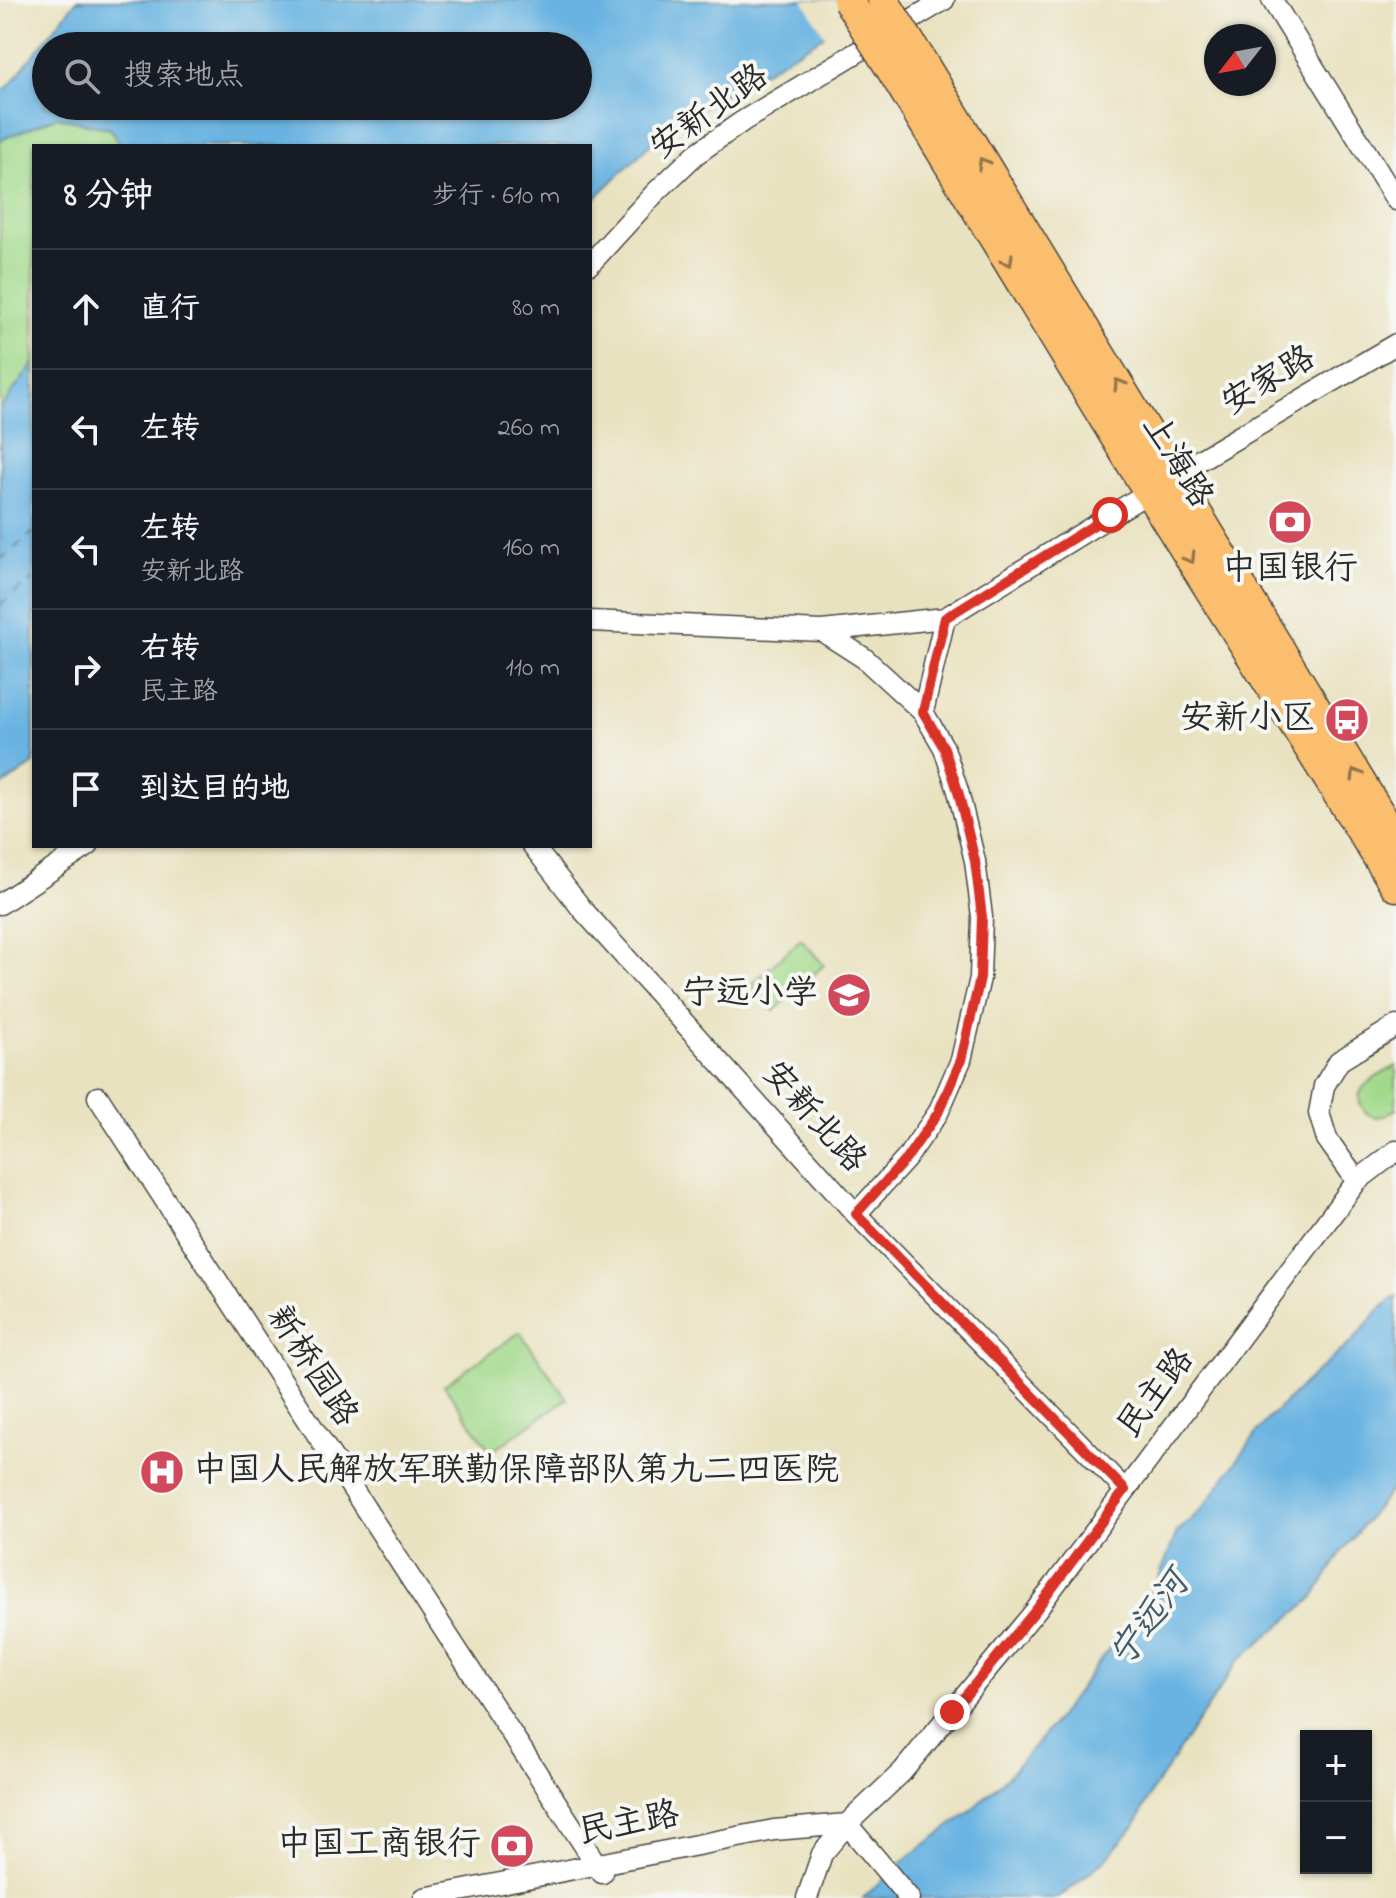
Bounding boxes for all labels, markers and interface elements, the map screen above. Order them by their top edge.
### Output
north arrow [1204,24,1276,96]
search box [32,32,592,120]
street label: 安新北路 [640,53,780,173]
icon: search [60,54,104,98]
text: 搜索地点 [124,55,244,99]
one-way arrow [978,157,993,172]
text: 8 分钟 [64,172,153,222]
text: 步行 · 610 m [432,178,560,216]
one-way arrow [999,252,1014,267]
icon: ahead [64,287,108,331]
text: 直行 [140,288,200,332]
text: 80 m [512,290,560,328]
street label: 安家路 [1212,334,1326,430]
one-way arrow [1114,379,1129,393]
street label: 上海路 [1128,406,1224,518]
icon: left [64,407,108,451]
text: 左转 [140,408,200,452]
text: 260 m [498,410,560,448]
route start [1092,497,1128,533]
bank icon: 中国银行 [1266,498,1314,546]
text: 左转 [140,508,200,552]
icon: left [64,527,108,571]
text: 160 m [502,530,560,568]
place label: 中国银行 [1222,545,1358,595]
one-way arrow [1181,549,1196,564]
text: 安新北路 [140,554,244,592]
text: 右转 [140,628,200,672]
icon: right [64,647,108,691]
text: 110 m [506,650,560,688]
text: 民主路 [140,674,218,712]
place label: 安新小区 [1180,695,1316,745]
bus stop icon: 安新小区 [1323,696,1371,744]
icon: arrive [64,767,108,811]
text: 到达目的地 [140,768,290,812]
one-way arrow [1350,768,1365,783]
place label: 宁远小学 [682,970,818,1020]
school or university icon: 宁远小学 [825,971,873,1019]
street label: 安新北路 [749,1051,877,1185]
street label: 新桥园路 [253,1296,369,1438]
street label: 民主路 [1106,1338,1208,1450]
place label: 中国人民解放军联勤保障部队第九二四医院 [193,1447,839,1497]
hospital icon: 中国人民解放军联勤保障部队第九二四医院 [138,1448,186,1496]
water label: 宁远河 [1098,1557,1207,1679]
route end [934,1694,970,1730]
map controls [1300,1730,1372,1874]
button: + [1300,1730,1372,1802]
street label: 民主路 [574,1791,684,1859]
button: − [1300,1802,1372,1874]
place label: 中国工商银行 [277,1821,481,1871]
bank icon: 中国工商银行 [488,1822,536,1870]

